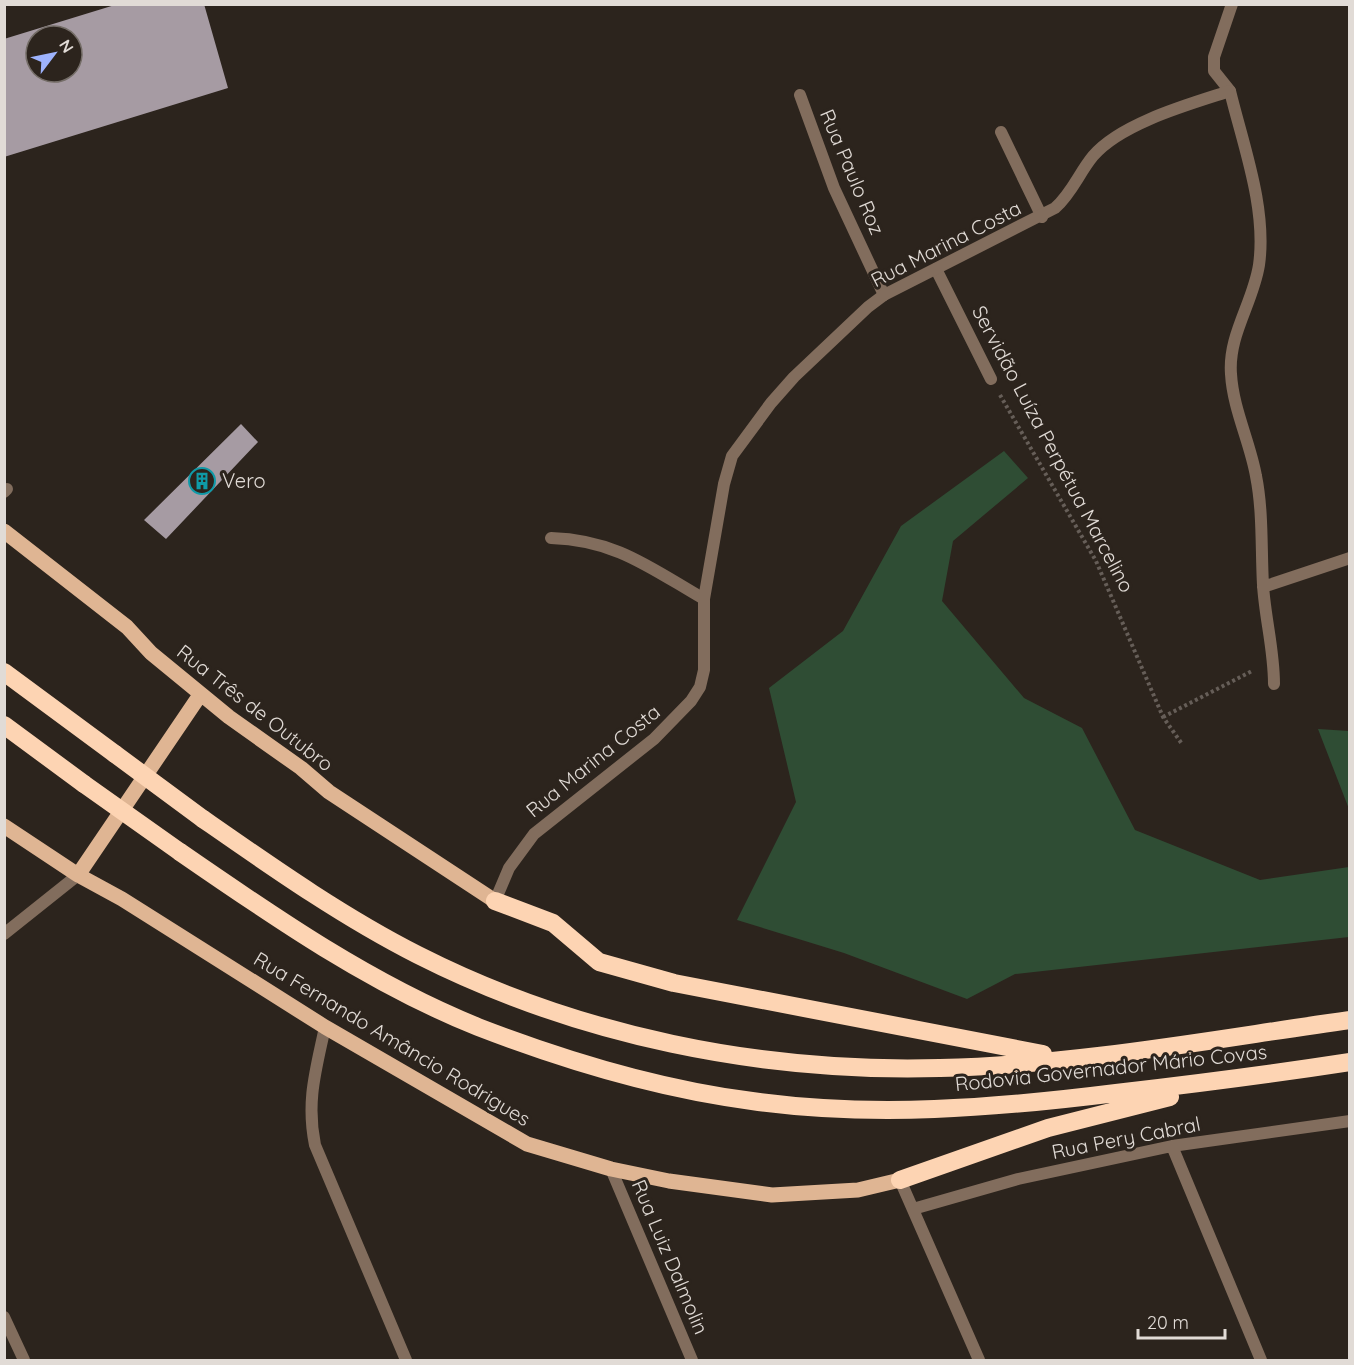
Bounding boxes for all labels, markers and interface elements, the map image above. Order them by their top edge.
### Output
north arrow [24,24,84,84]
text: N [55,36,78,56]
street label: Rua Paulo Roz [815,105,890,238]
street label: Rua Marina Costa [866,195,1025,292]
street label: Servidão Luíza Perpétua Marcelino [967,301,1140,596]
building icon: Vero [187,466,217,496]
place label: Vero [222,468,265,493]
street label: Rua Três de Outubro [172,639,339,776]
street label: Rua Marina Costa [521,699,665,822]
street label: Rua Fernando Amâncio Rodrigues [250,946,535,1131]
street label: Rodovia Governador Mário Covas [954,1039,1268,1096]
street label: Rua Pery Cabral [1049,1111,1202,1164]
street label: Rua Luiz Dalmolin [627,1176,714,1338]
scale bar [1138,1302,1225,1340]
text: 20 m [1147,1311,1189,1334]

